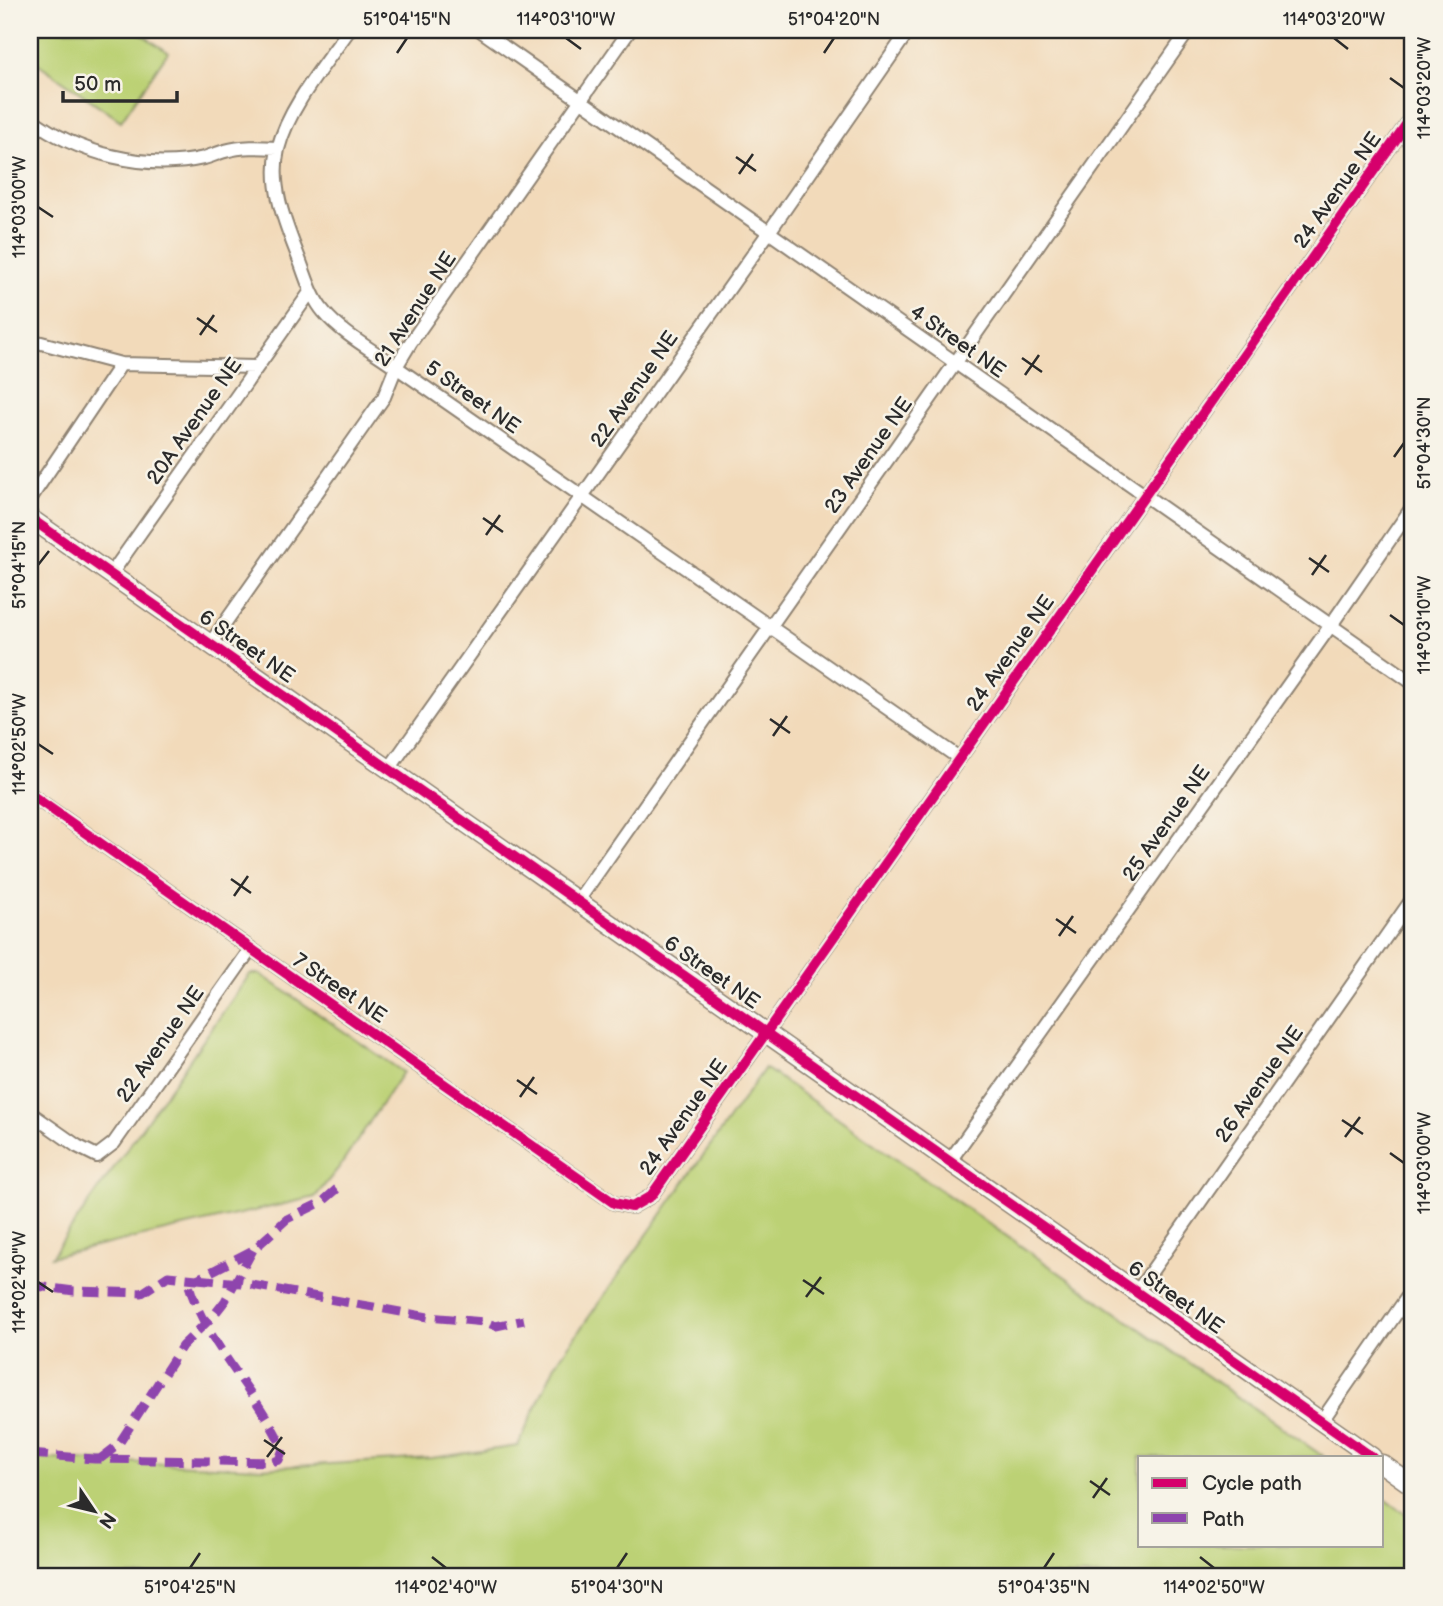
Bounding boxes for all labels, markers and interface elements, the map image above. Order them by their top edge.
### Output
text: 51°04'15"N [363,9,451,30]
text: 114°03'10"W [517,9,616,30]
text: 51°04'20"N [788,9,880,30]
text: 114°03'20"W [1283,9,1386,30]
text: 114°03'20"W [1414,36,1435,139]
scale bar [63,60,177,104]
text: 50 m [74,72,121,97]
street label: 24 Avenue NE [1288,127,1387,253]
text: 114°03'00"W [9,155,30,258]
street label: 21 Avenue NE [369,247,462,371]
street label: 4 Street NE [905,299,1010,383]
street label: 22 Avenue NE [585,326,684,452]
street label: 20A Avenue NE [141,353,247,489]
street label: 5 Street NE [420,356,525,439]
street label: 23 Avenue NE [819,392,918,518]
text: 51°04'30"N [1414,396,1435,490]
text: 51°04'15"N [9,521,30,609]
text: 114°03'10"W [1414,575,1435,674]
street label: 24 Avenue NE [961,590,1060,716]
street label: 6 Street NE [194,604,299,689]
text: 114°02'50"W [9,693,30,795]
street label: 25 Avenue NE [1117,760,1216,886]
street label: 6 Street NE [659,930,764,1015]
street label: 7 Street NE [288,948,391,1029]
street label: 22 Avenue NE [111,981,210,1107]
street label: 26 Avenue NE [1210,1021,1309,1147]
street label: 24 Avenue NE [634,1054,733,1180]
text: 114°03'00"W [1414,1111,1435,1214]
text: 114°02'40"W [9,1230,30,1333]
street label: 6 Street NE [1123,1255,1228,1340]
legend [1138,1456,1384,1546]
text: Cycle path [1202,1471,1302,1496]
north arrow [60,1476,130,1546]
text: N [93,1507,120,1532]
text: Path [1202,1507,1244,1532]
text: 51°04'25"N [144,1577,236,1598]
text: 114°02'40"W [395,1577,498,1598]
text: 51°04'30"N [570,1577,664,1598]
text: 51°04'35"N [998,1577,1090,1598]
text: 114°02'50"W [1163,1577,1265,1598]

